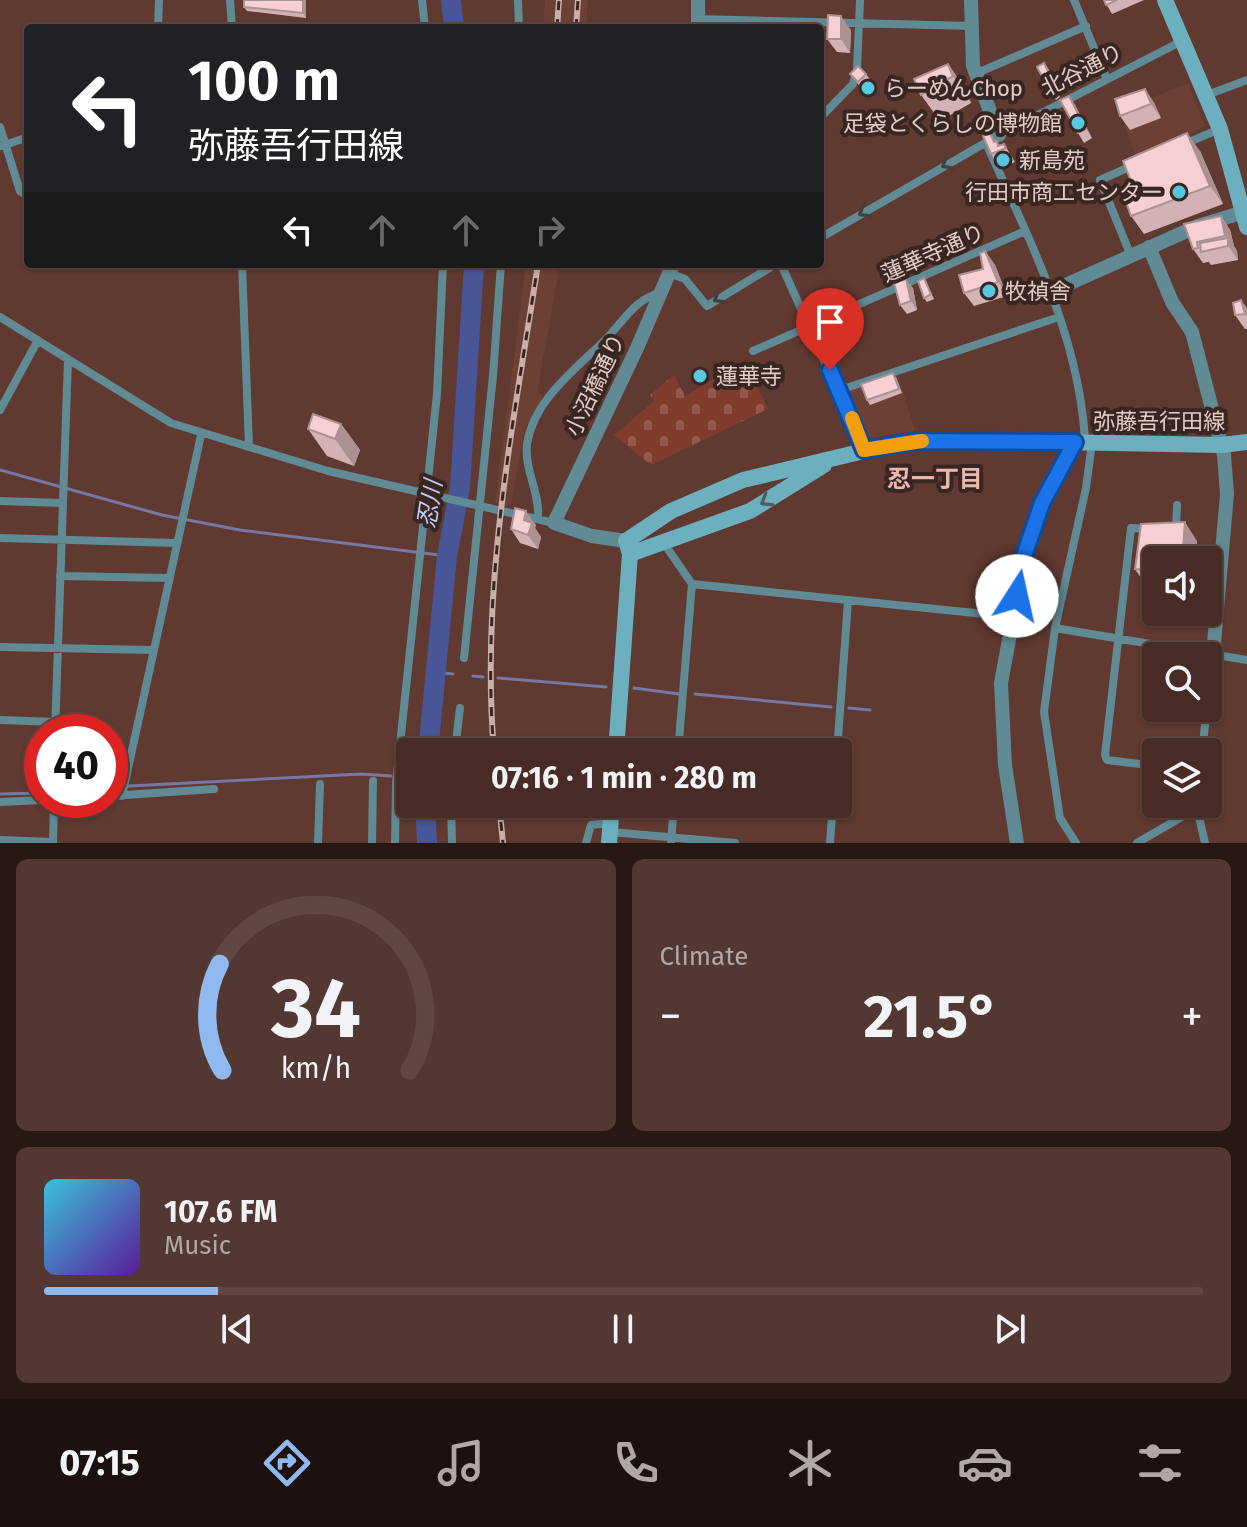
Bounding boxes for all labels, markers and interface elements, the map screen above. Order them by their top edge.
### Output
street label: 北谷通り [1037,38,1127,102]
text: 100 m [188,48,340,115]
icon: left [56,56,160,160]
place label: らーめんChop [884,75,1023,102]
marker: らーめんChop [859,79,877,97]
place label: 足袋とくらしの博物館 [843,110,1062,137]
marker: 足袋とくらしの博物館 [1069,114,1087,132]
text: 弥藤吾行田線 [188,124,404,168]
place label: 新島苑 [1019,147,1085,174]
marker: 新島苑 [994,151,1012,169]
one-way arrow [941,154,955,170]
place label: 行田市商工センター [965,179,1163,206]
marker: 行田市商工センター [1170,183,1188,201]
one-way arrow [858,202,873,217]
icon: left [276,208,320,252]
icon: ahead [360,208,404,252]
icon: ahead [444,208,488,252]
icon: right [528,208,572,252]
street label: 蓮華寺通り [877,218,989,288]
place label: 牧禎舎 [1005,278,1071,305]
marker: 牧禎舎 [980,282,998,300]
one-way arrow [713,288,728,304]
pin [796,288,864,370]
icon: arrive [808,300,852,344]
street label: 小沼橋通り [560,329,630,441]
place label: 蓮華寺 [716,363,782,390]
marker: 蓮華寺 [691,367,709,385]
street label: 弥藤吾行田線 [1093,408,1225,435]
district label: 忍一丁目 [887,465,983,493]
water label: 忍川 [412,475,448,530]
one-way arrow [760,492,775,507]
map controls [1142,546,1222,818]
button: sound [1142,546,1222,626]
position arrow [975,554,1059,638]
button: search [1142,642,1222,722]
speed limit sign: 40 [24,714,128,818]
button: layers [1142,738,1222,818]
text: 07:16 · 1 min · 280 m [491,760,757,796]
text: Climate [660,941,748,972]
text: 34 [270,959,361,1059]
text: 21.5° [864,981,999,1053]
text: − [660,990,682,1043]
text: + [1181,990,1203,1043]
text: km/h [280,1051,351,1086]
text: 107.6 FM [164,1194,277,1230]
text: Music [164,1230,231,1261]
icon: previous [215,1307,259,1351]
icon: pause [601,1307,645,1351]
icon: next [988,1307,1032,1351]
icon: directions [259,1435,315,1491]
icon: music [433,1435,489,1491]
icon: phone [608,1435,664,1491]
icon: climate [782,1435,838,1491]
icon: car [957,1435,1013,1491]
icon: filters [1132,1435,1188,1491]
text: 07:15 [59,1441,140,1485]

